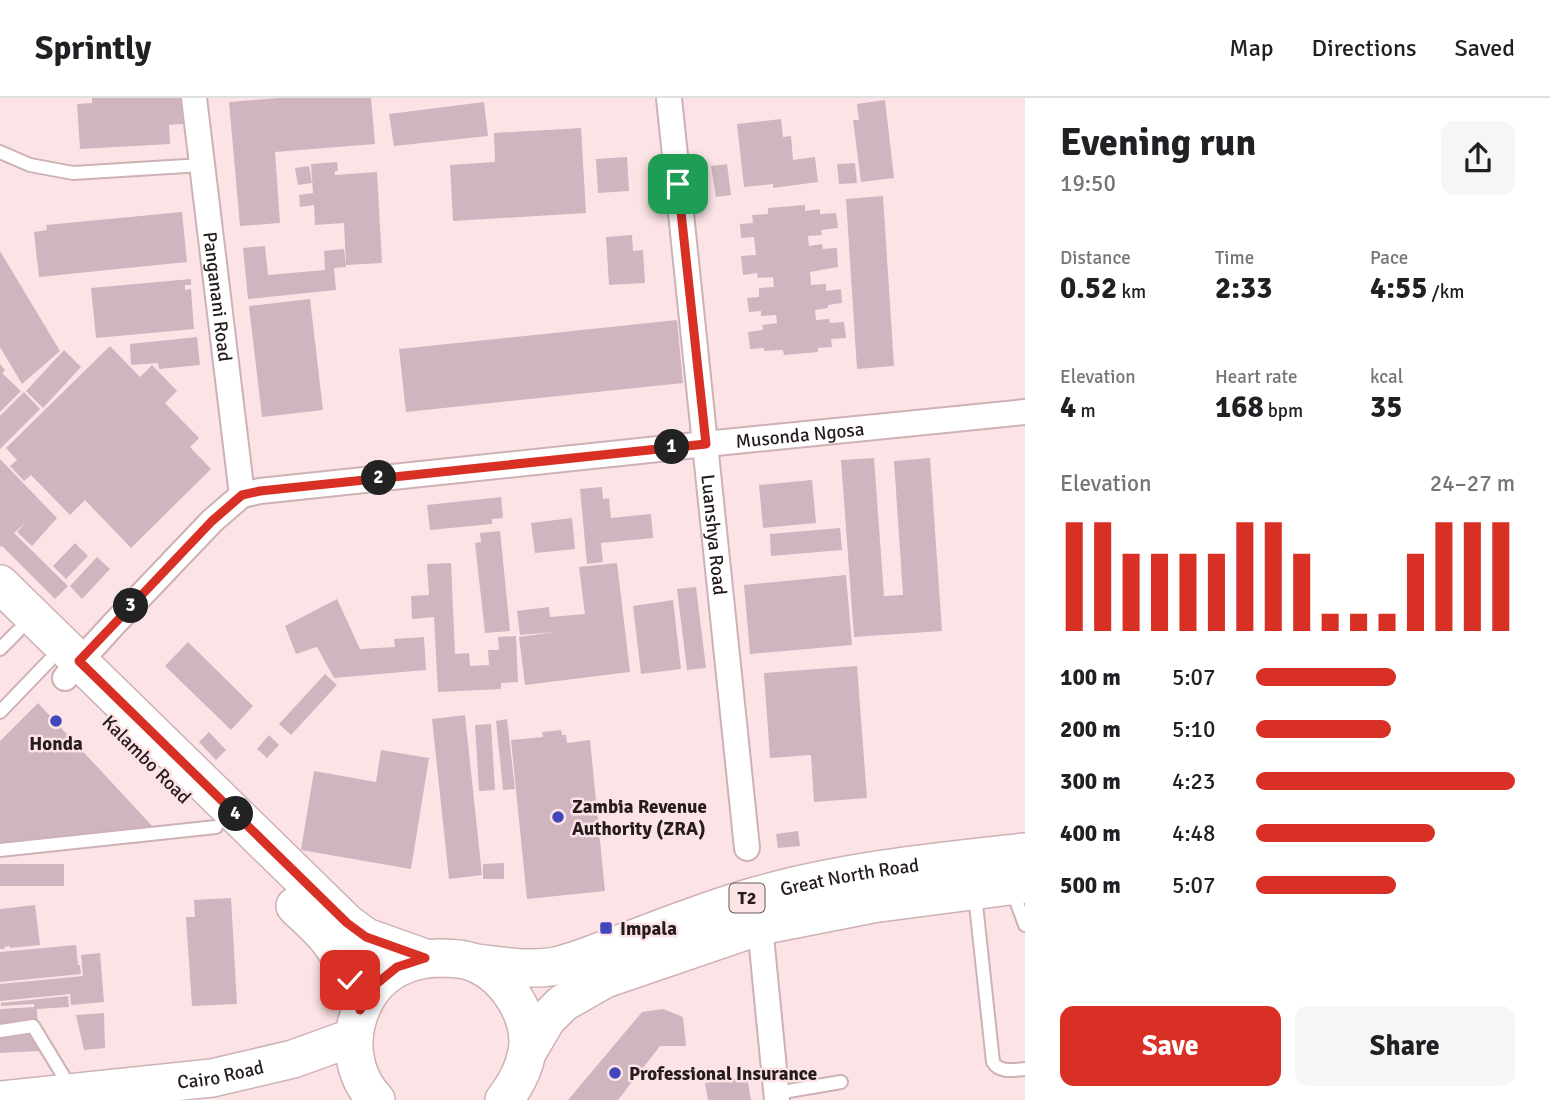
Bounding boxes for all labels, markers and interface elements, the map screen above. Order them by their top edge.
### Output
text: Sprintly [35,28,151,69]
text: Map [1229,33,1274,63]
text: Directions [1312,33,1417,63]
text: Saved [1455,33,1515,63]
text: Evening run [1060,119,1256,166]
button: share [1441,121,1515,195]
pin [648,154,708,214]
icon: arrive [659,165,697,203]
text: 19:50 [1060,169,1116,198]
street label: Panganani Road [197,230,237,363]
text: Distance [1060,246,1131,270]
text: Time [1215,246,1254,270]
text: Pace [1370,246,1408,270]
text: 0.52 [1060,270,1117,307]
text: 2:33 [1215,270,1272,307]
text: 4:55 [1370,270,1427,307]
text: km [1117,280,1146,304]
text: /km [1427,280,1464,304]
text: Elevation [1060,365,1136,389]
text: Heart rate [1215,365,1297,389]
text: kcal [1370,365,1403,389]
text: 4 [1060,389,1076,426]
text: 168 [1215,389,1264,426]
text: 35 [1370,389,1402,426]
text: m [1076,399,1096,423]
text: bpm [1264,399,1303,423]
street label: Musonda Ngosa [735,417,865,454]
pin: 1 [654,430,690,464]
text: 1 [666,434,677,458]
pin: 2 [362,460,396,496]
text: 2 [373,465,384,489]
text: Elevation [1060,469,1152,498]
text: 24–27 m [1430,469,1515,498]
street label: Luanshya Road [695,473,732,596]
pin: 3 [114,588,148,624]
text: 3 [125,593,136,617]
text: 100 m [1060,663,1121,692]
text: 5:07 [1172,663,1215,692]
street label: Kalambo Road [97,710,196,809]
marker: Honda [48,713,64,729]
text: 200 m [1060,715,1121,744]
text: 5:10 [1172,715,1215,744]
place label: Honda [29,732,83,756]
text: 300 m [1060,767,1121,796]
text: 4:23 [1172,767,1215,796]
place label: Zambia Revenue Authority (ZRA) [572,795,707,841]
pin: 4 [218,796,254,832]
text: 4 [230,801,241,825]
marker: Zambia Revenue Authority (ZRA) [550,809,566,825]
text: 400 m [1060,819,1121,848]
text: 4:48 [1172,819,1215,848]
street label: Great North Road [778,853,920,902]
text: 500 m [1060,871,1121,900]
text: 5:07 [1172,871,1215,900]
road number: T2 [730,884,764,912]
place label: Impala [620,917,677,941]
marker: Impala [598,920,614,936]
pin [320,950,380,1010]
icon: check [331,961,369,999]
button: Save [1060,1006,1281,1086]
button: Share [1295,1006,1515,1086]
street label: Cairo Road [176,1055,266,1095]
place label: Professional Insurance [629,1062,817,1086]
marker: Professional Insurance [607,1065,623,1081]

